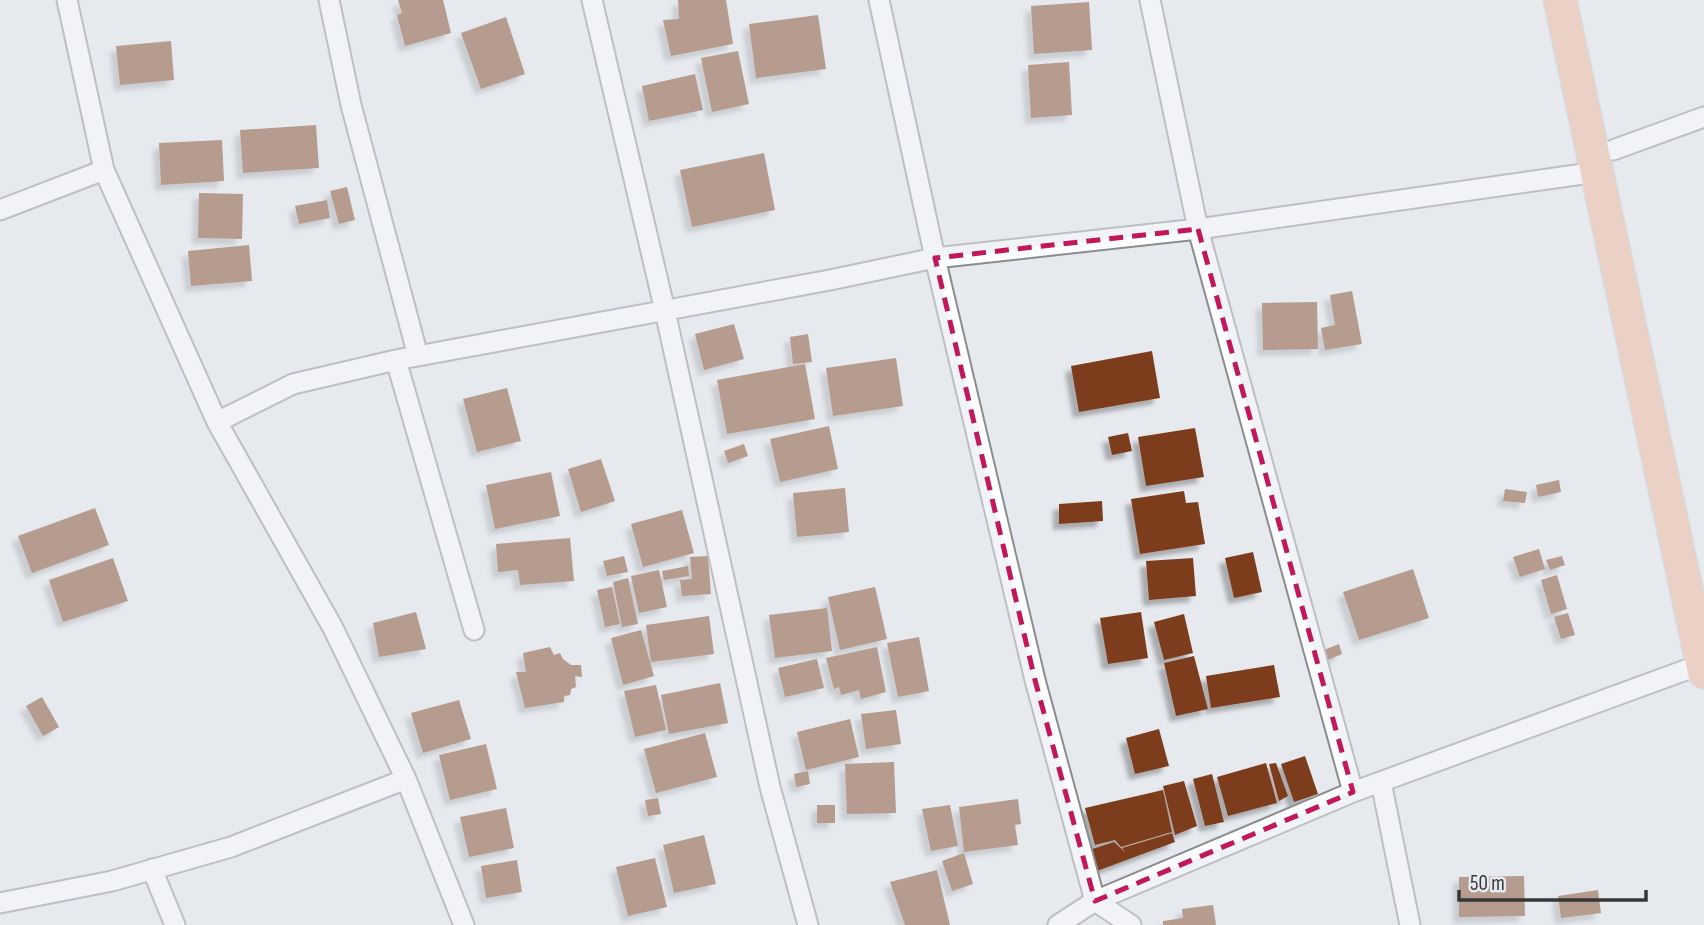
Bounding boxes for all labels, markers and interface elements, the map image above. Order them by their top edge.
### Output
scale bar [1459,858,1646,902]
text: 50 m [1470,871,1505,896]

